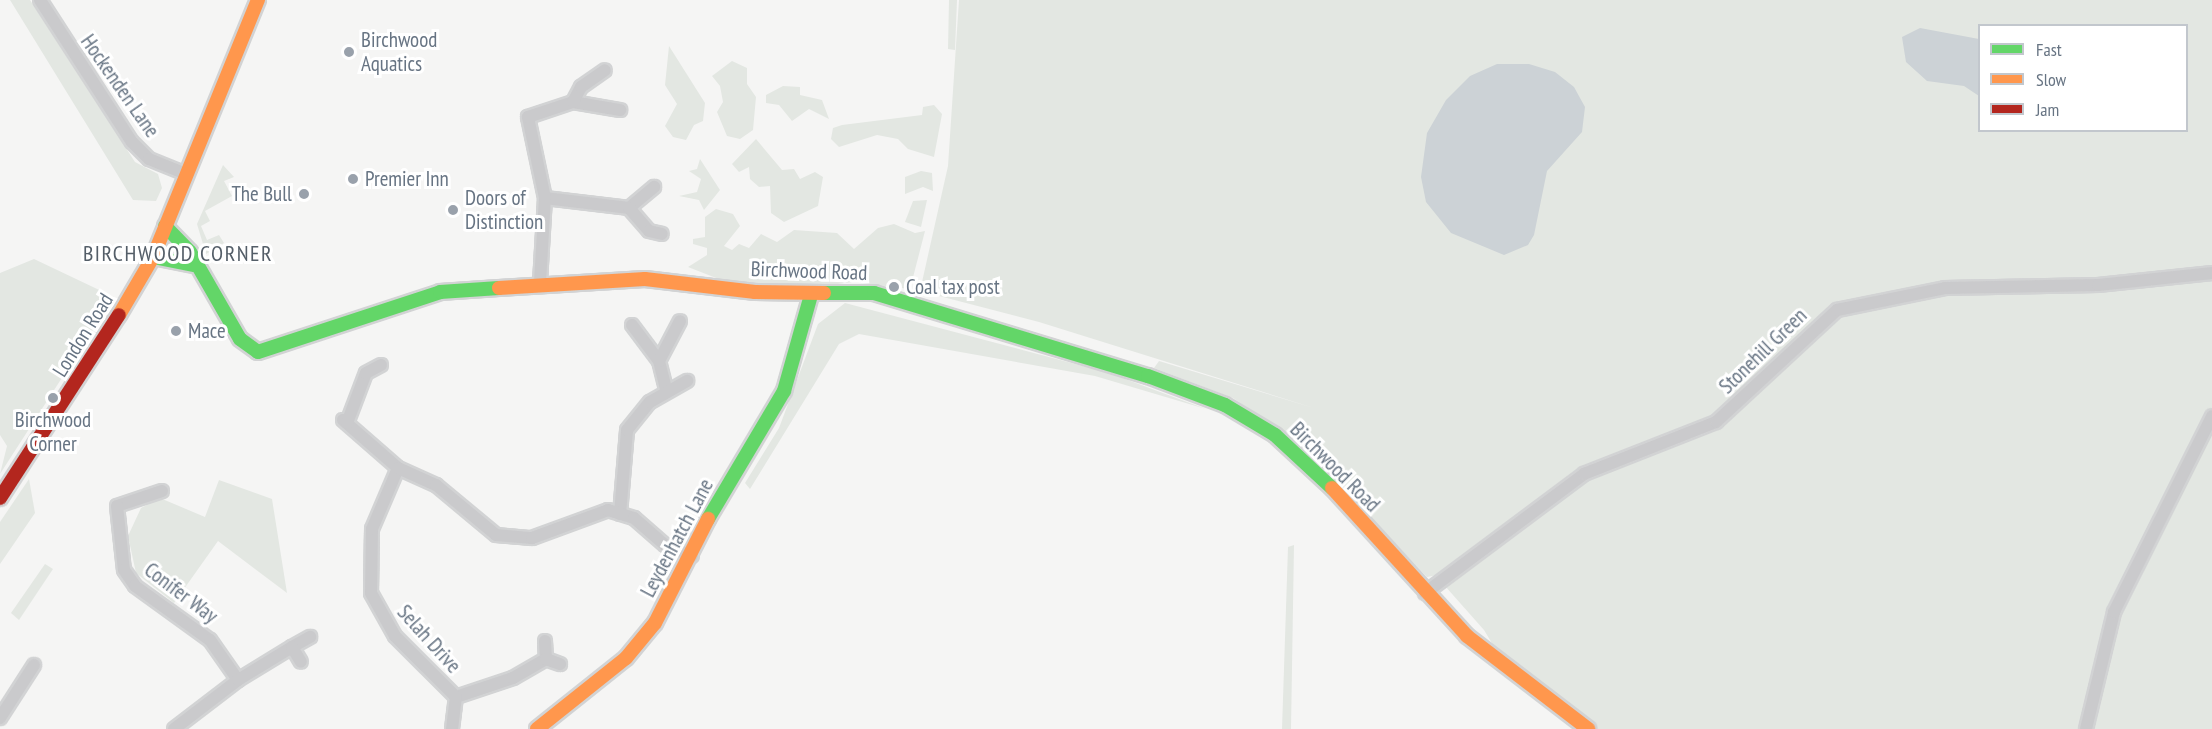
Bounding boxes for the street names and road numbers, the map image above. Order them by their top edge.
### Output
street label: Hockenden Lane [75,30,165,142]
street label: Birchwood Road [750,256,868,286]
street label: London Road [47,289,119,381]
street label: Stonehill Green [1714,303,1812,399]
street label: Birchwood Road [1285,417,1385,517]
street label: Leydenhatch Lane [635,475,719,601]
street label: Conifer Way [139,557,223,629]
street label: Selah Drive [392,600,466,678]

